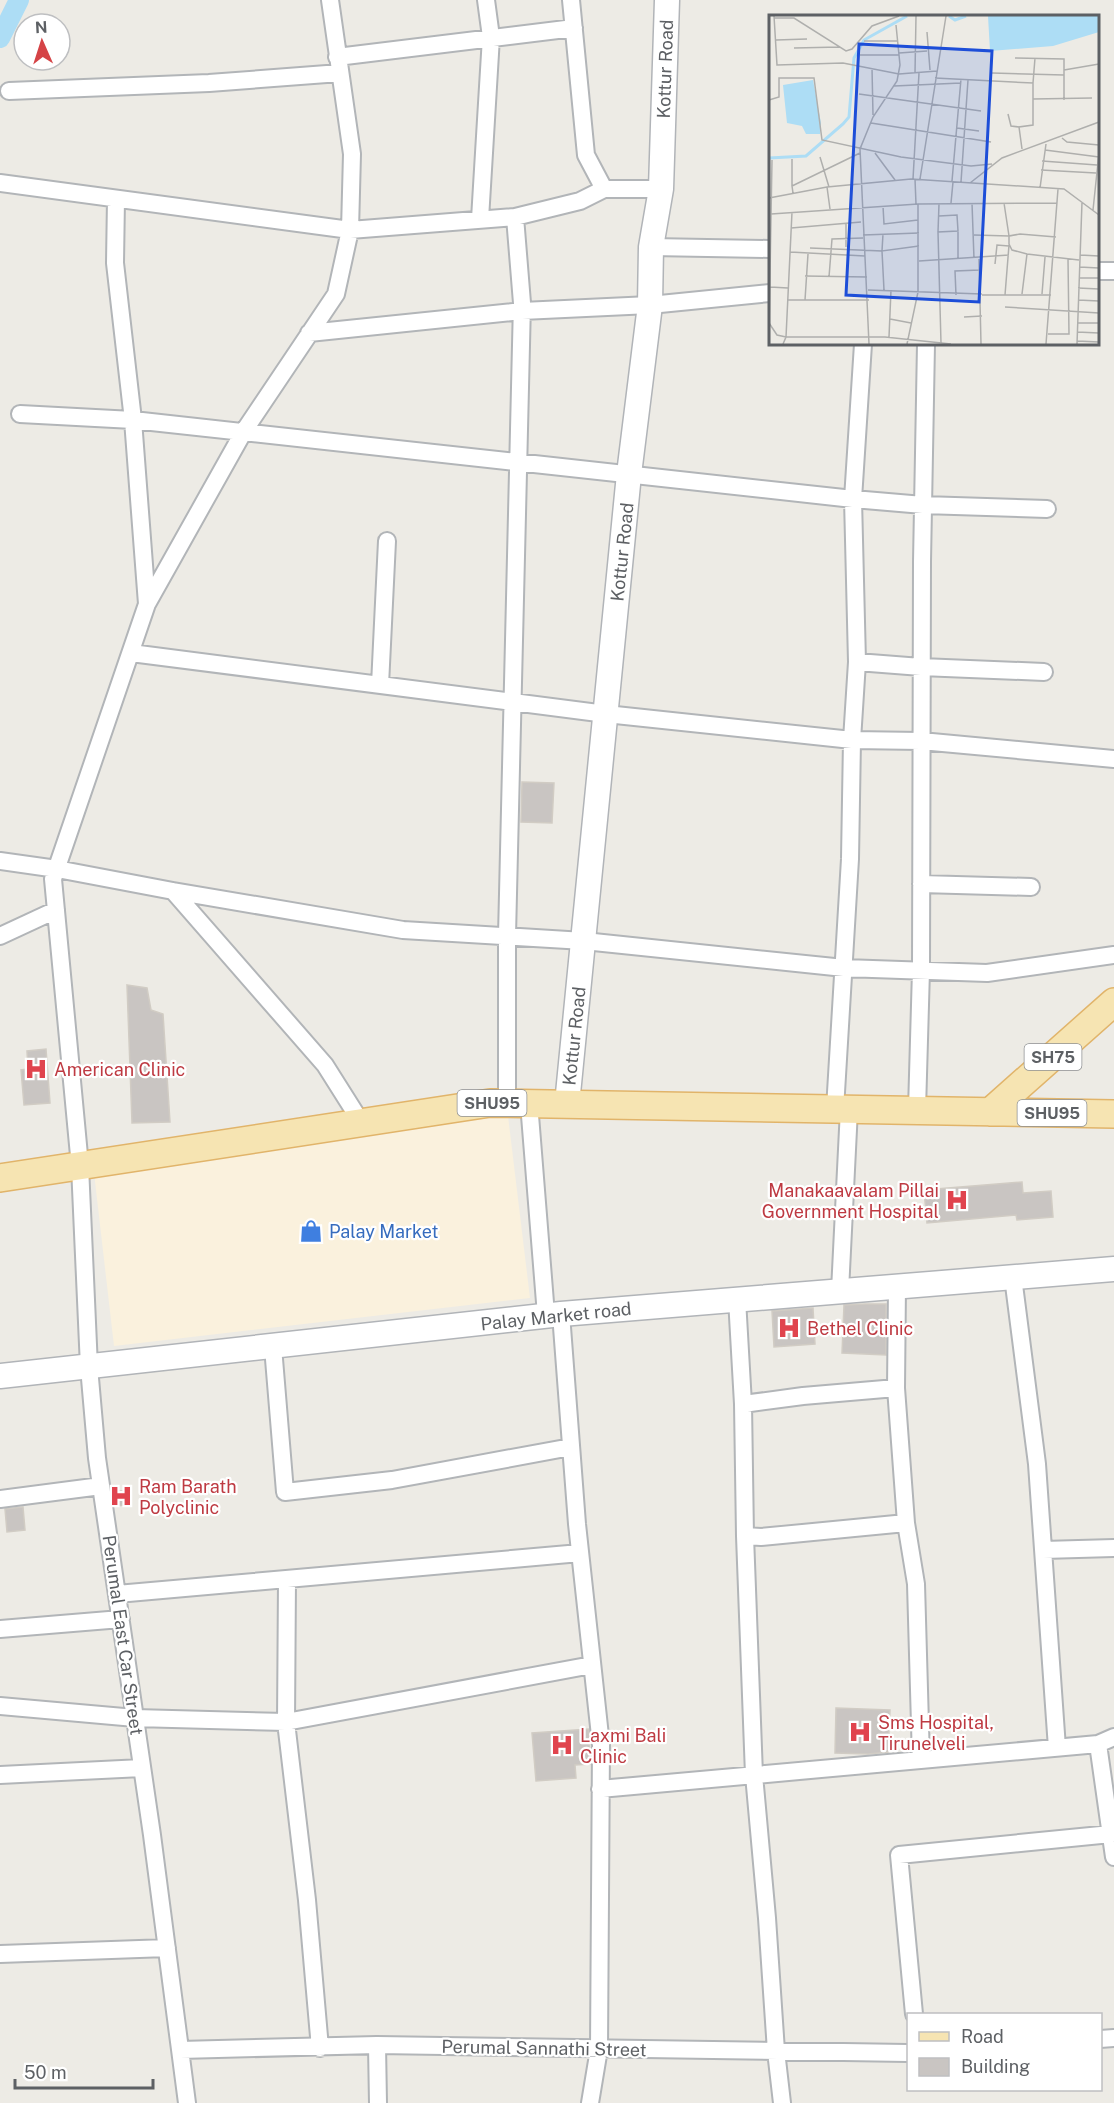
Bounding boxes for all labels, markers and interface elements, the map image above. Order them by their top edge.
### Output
north arrow [12,12,72,72]
inset map [769,15,1099,345]
text: N [34,18,48,37]
street label: Kottur Road [653,19,677,119]
street label: Kottur Road [606,502,638,602]
street label: Kottur Road [558,986,590,1086]
road number: SH75 [1024,1044,1082,1070]
hospital icon: American Clinic [23,1056,49,1082]
place label: American Clinic [54,1059,185,1080]
road number: SHU95 [458,1090,526,1116]
road number: SHU95 [1018,1100,1086,1126]
place label: Manakaavalam Pillai Government Hospital [762,1180,939,1222]
hospital icon: Manakaavalam Pillai Government Hospital [944,1187,970,1213]
shop icon: Palay Market [298,1218,324,1244]
place label: Palay Market [329,1221,439,1242]
street label: Palay Market road [480,1298,632,1334]
hospital icon: Bethel Clinic [776,1315,802,1341]
place label: Bethel Clinic [807,1318,913,1339]
place label: Ram Barath Polyclinic [139,1476,237,1518]
hospital icon: Ram Barath Polyclinic [108,1483,134,1509]
street label: Perumal East Car Street [99,1534,147,1736]
place label: Sms Hospital, Tirunelveli [878,1712,994,1754]
hospital icon: Sms Hospital, Tirunelveli [847,1719,873,1745]
place label: Laxmi Bali Clinic [580,1725,666,1767]
hospital icon: Laxmi Bali Clinic [549,1732,575,1758]
legend [907,2013,1102,2091]
text: Road [961,2026,1004,2047]
street label: Perumal Sannathi Street [441,2036,647,2060]
scale bar [15,2052,153,2090]
text: Building [961,2056,1030,2077]
text: 50 m [24,2062,67,2083]

